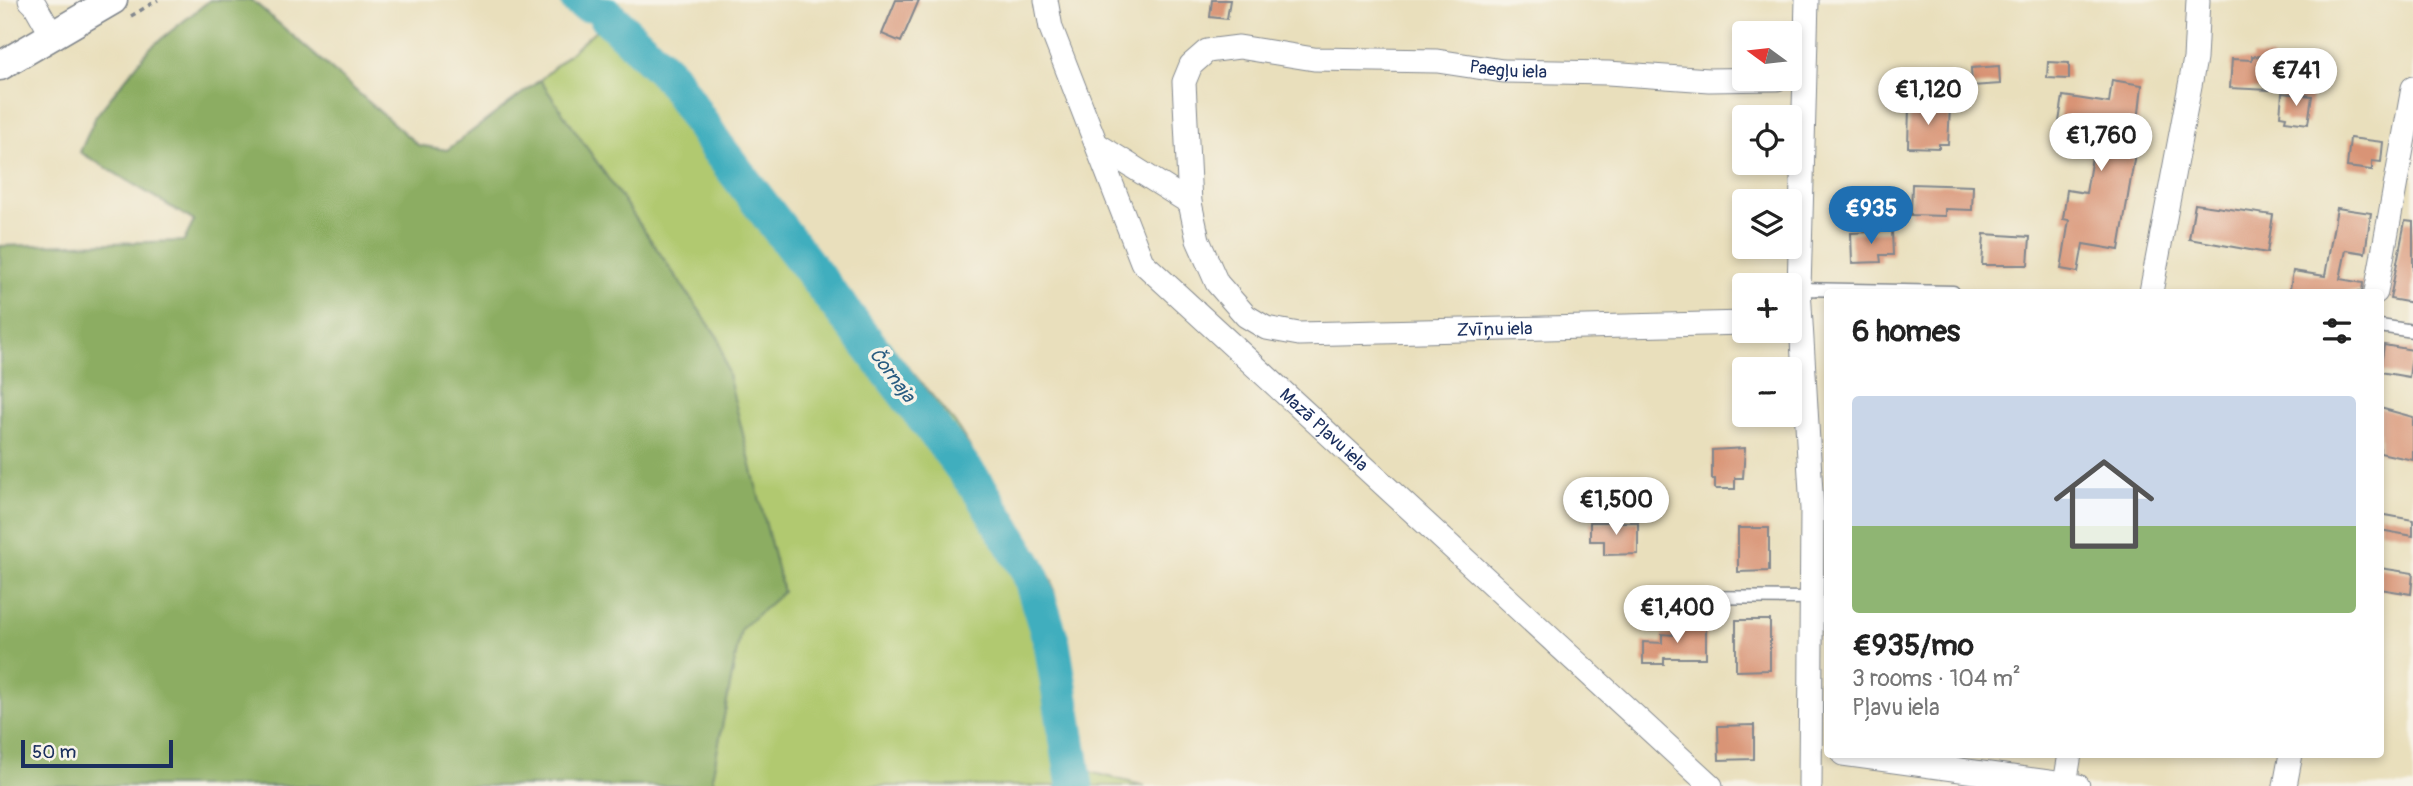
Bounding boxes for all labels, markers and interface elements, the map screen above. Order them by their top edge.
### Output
north arrow [1732,21,1802,91]
map controls [1732,21,1802,427]
pin: €741 [2255,48,2337,108]
street label: Paegļu iela [1468,55,1547,83]
text: €741 [2271,56,2321,85]
pin: €1,120 [1871,68,1985,127]
text: €1,120 [1894,75,1962,104]
button: locate [1732,105,1802,175]
pin: €1,760 [2044,114,2158,173]
text: €1,760 [2065,121,2137,150]
pin: €935 [1830,187,1912,246]
button: layers [1732,189,1802,259]
text: €935 [1845,194,1897,223]
button: + [1732,273,1802,343]
icon: filters [2318,312,2356,350]
text: 6 homes [1852,313,1960,350]
street label: Zvīņu iela [1456,317,1533,342]
water label: Čornaja [864,343,921,408]
button: − [1732,357,1802,427]
street label: Mazā Pļavu iela [1275,383,1373,476]
icon: home [2041,441,2167,567]
pin: €1,500 [1559,477,1673,537]
text: €1,500 [1579,485,1653,514]
pin: €1,400 [1620,586,1734,645]
text: €1,400 [1640,593,1714,622]
text: €935/mo [1852,627,1974,664]
text: 3 rooms · 104 m² [1852,664,2021,693]
text: Pļavu iela [1852,693,1940,722]
scale bar [21,737,173,769]
text: 50 m [32,740,76,764]

